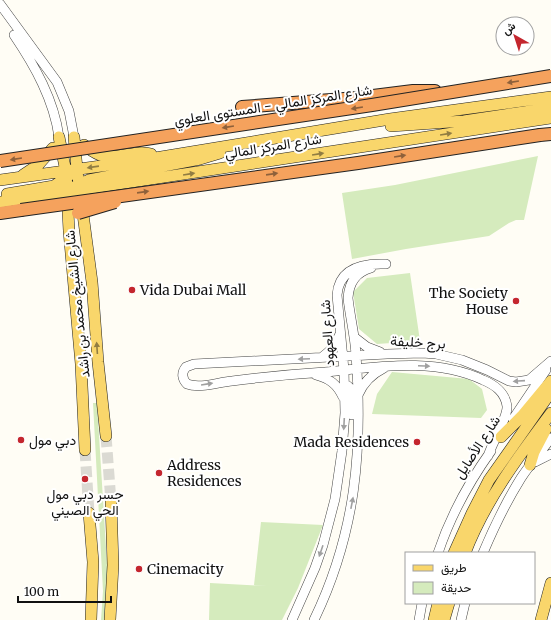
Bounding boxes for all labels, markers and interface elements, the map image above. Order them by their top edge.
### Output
north arrow [495,16,535,56]
text: ش [499,19,518,38]
one-way arrow [506,79,519,85]
street label: شارع المركز المالي - المستوى العلوي [173,80,374,133]
one-way arrow [350,105,363,111]
one-way arrow [222,124,234,130]
street label: شارع المركز المالي [223,129,323,166]
one-way arrow [440,131,452,137]
one-way arrow [312,151,324,157]
one-way arrow [394,153,407,159]
one-way arrow [10,156,22,162]
one-way arrow [87,164,99,170]
one-way arrow [183,170,195,176]
one-way arrow [266,171,278,177]
one-way arrow [137,189,149,195]
street label: شارع الشيخ محمد بن راشد [60,229,96,379]
place label: Vida Dubai Mall [139,281,247,299]
place label: The Society House [429,284,509,318]
marker: Vida Dubai Mall [127,285,137,295]
marker: The Society House [511,296,521,306]
street label: شارع العهود [316,299,340,367]
street label: برج خليفة [390,332,446,354]
one-way arrow [94,342,101,354]
one-way arrow [297,356,310,362]
one-way arrow [418,363,430,370]
one-way arrow [513,378,525,385]
one-way arrow [201,381,213,387]
street label: شارع الأصايل [450,412,506,483]
one-way arrow [341,418,348,430]
place label: دبي مول [29,431,76,452]
place label: Mada Residences [294,433,409,451]
marker: دبي مول [16,435,26,445]
marker: Mada Residences [412,437,422,447]
place label: Address Residences [166,456,242,490]
marker: Address Residences [154,468,164,478]
marker: جسر دبي مول الحي الصيني [80,474,90,484]
place label: جسر دبي مول الحي الصيني [46,485,124,522]
one-way arrow [349,497,355,509]
one-way arrow [317,545,323,557]
legend [405,552,535,604]
place label: Cinemacity [147,560,224,578]
text: طريق [441,560,467,576]
marker: Cinemacity [134,564,144,574]
scale bar [18,578,111,604]
text: حديقة [441,580,471,595]
text: 100 m [24,584,59,599]

